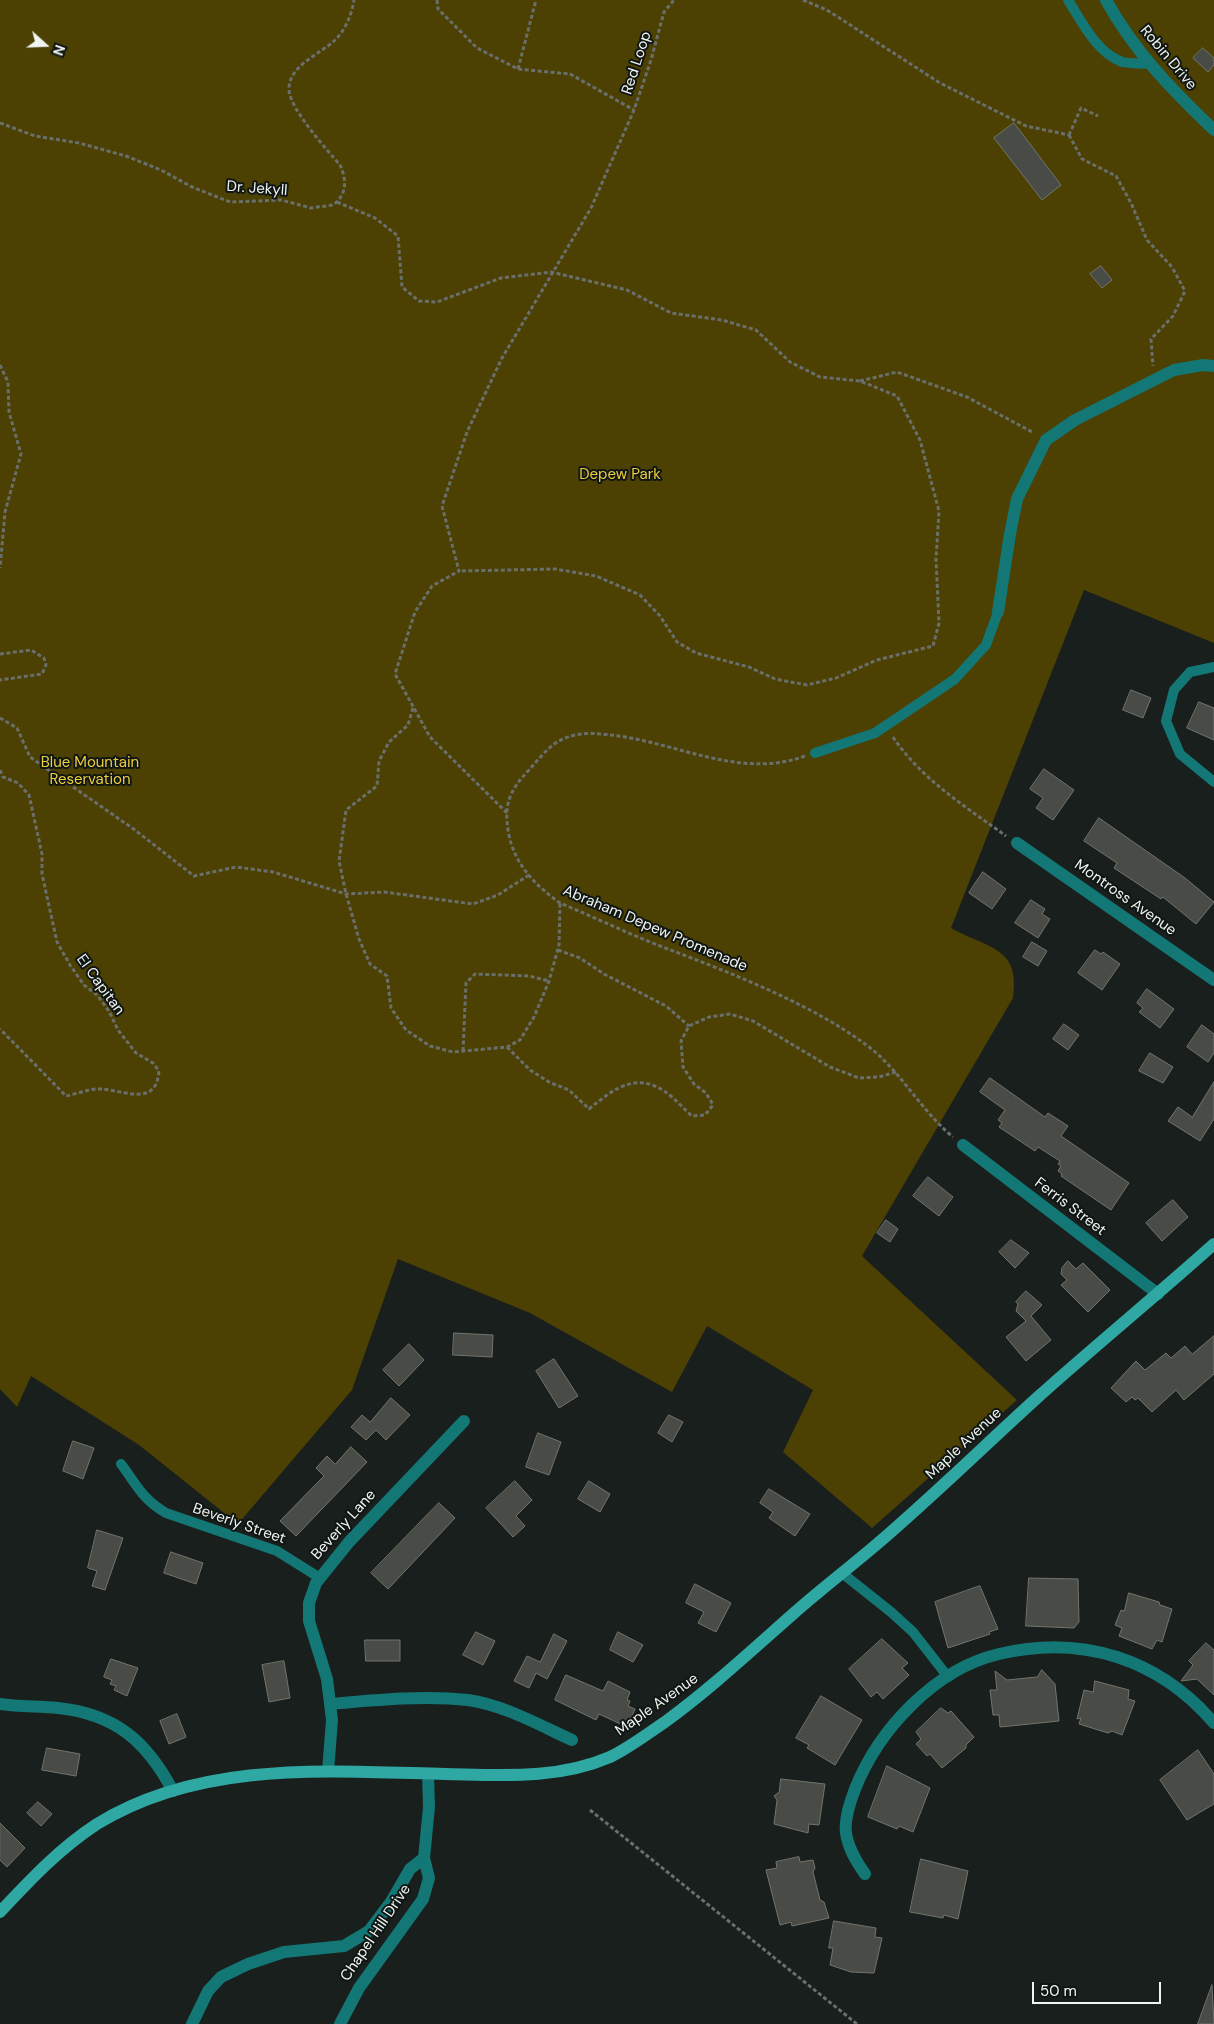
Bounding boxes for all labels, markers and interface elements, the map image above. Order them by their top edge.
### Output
north arrow [20,20,70,70]
street label: Robin Drive [1136,22,1200,94]
street label: Red Loop [618,29,656,97]
text: N [49,42,69,58]
street label: Dr. Jekyll [226,178,288,200]
park label: Depew Park [579,466,661,484]
park label: Blue Mountain Reservation [41,754,139,789]
street label: Montross Avenue [1071,856,1179,940]
street label: Abraham Depew Promenade [560,882,750,976]
street label: El Capitan [72,951,128,1019]
street label: Ferris Street [1031,1174,1109,1240]
street label: Maple Avenue [922,1404,1006,1484]
street label: Beverly Lane [308,1486,380,1564]
street label: Beverly Street [190,1500,288,1548]
street label: Maple Avenue [612,1670,702,1740]
street label: Chapel Hill Drive [337,1881,415,1985]
scale bar [1034,1972,1163,2004]
text: 50 m [1040,1981,1077,2001]

